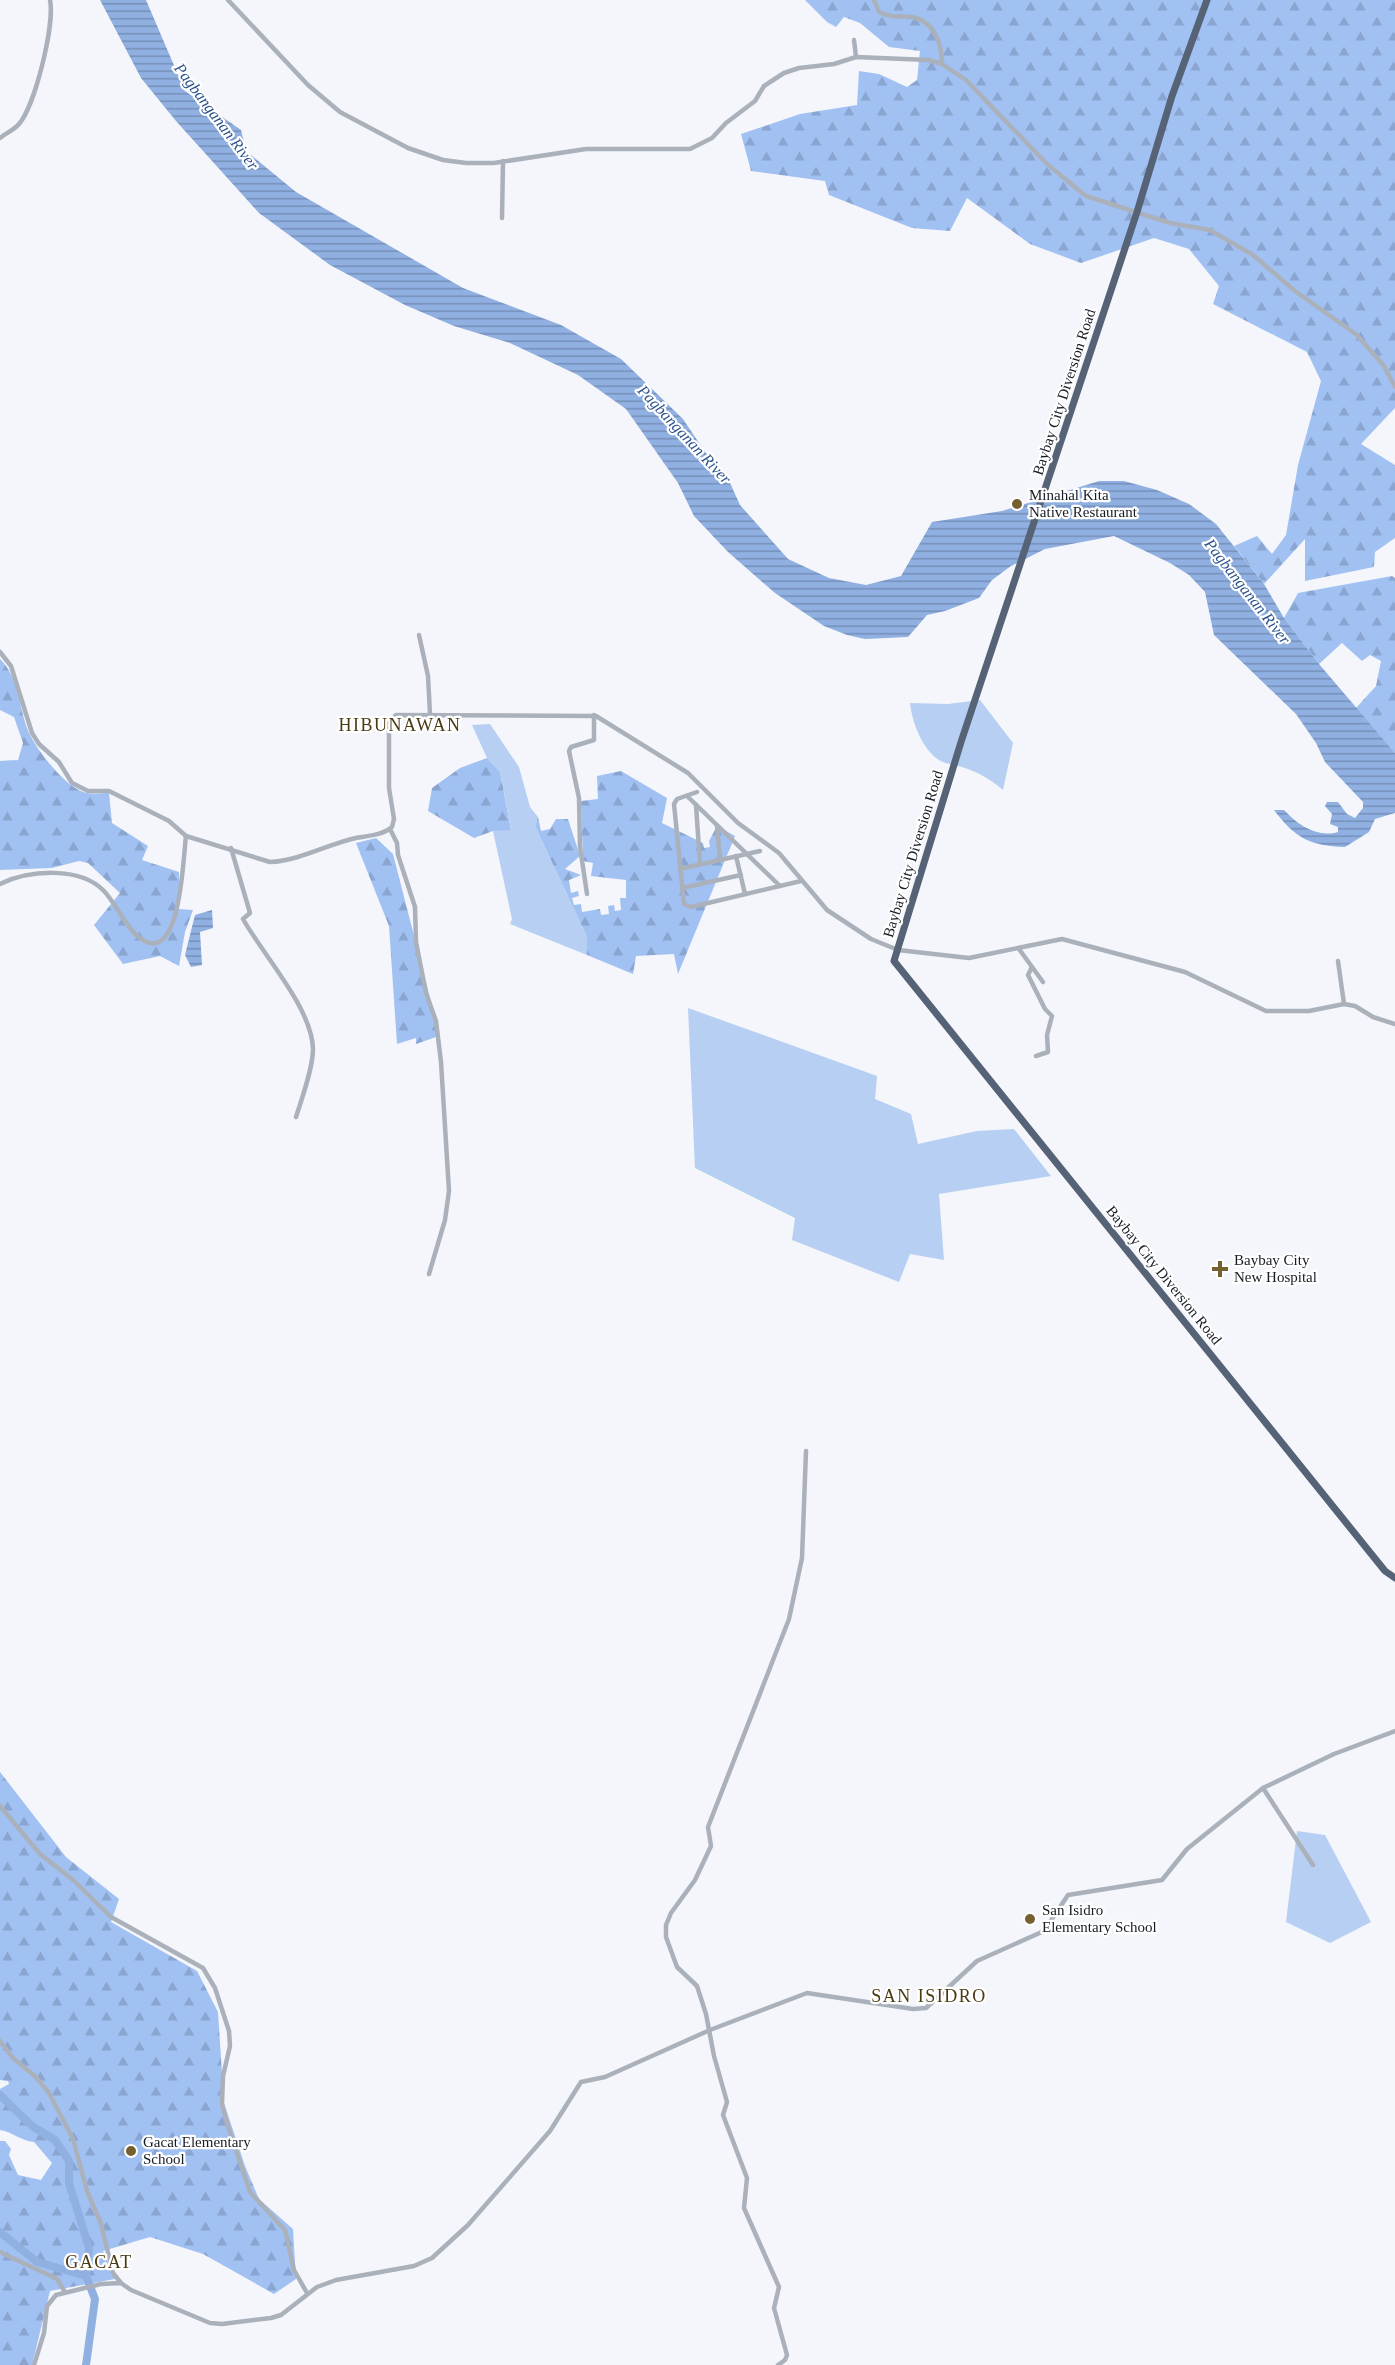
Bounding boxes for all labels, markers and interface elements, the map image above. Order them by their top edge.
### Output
water label: Pagbanganan River [170,59,262,174]
street label: Baybay City Diversion Road [1030,306,1099,477]
water label: Pagbanganan River [633,381,735,488]
place label: Minahal Kita Native Restaurant [1029,487,1138,520]
marker: Minahal Kita Native Restaurant [1010,497,1024,511]
water label: Pagbanganan River [1200,535,1294,648]
district label: HIBUNAWAN [338,715,462,735]
street label: Baybay City Diversion Road [880,768,946,939]
street label: Baybay City Diversion Road [1103,1202,1225,1348]
place label: Baybay City New Hospital [1234,1252,1317,1285]
marker: Baybay City New Hospital [1211,1260,1229,1278]
place label: San Isidro Elementary School [1042,1902,1157,1935]
marker: San Isidro Elementary School [1023,1912,1037,1926]
district label: SAN ISIDRO [871,1986,987,2006]
place label: Gacat Elementary School [143,2134,251,2167]
marker: Gacat Elementary School [124,2144,138,2158]
district label: GACAT [65,2252,133,2272]

